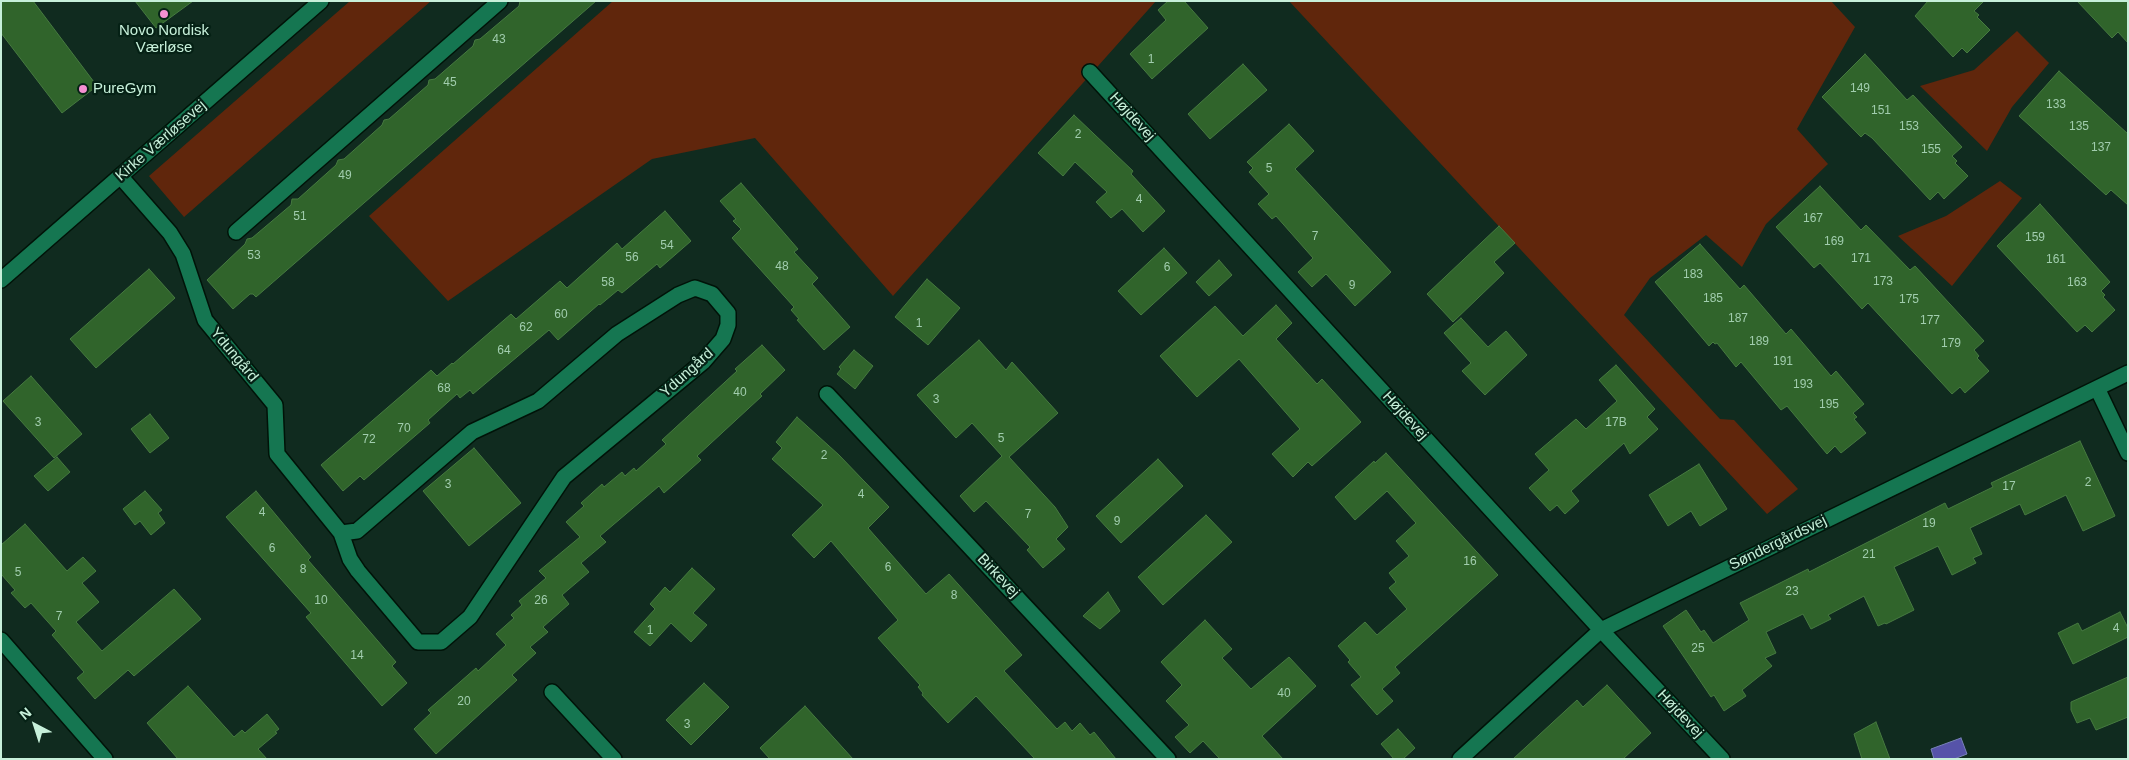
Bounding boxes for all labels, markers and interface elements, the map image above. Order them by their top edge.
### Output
marker: Novo Nordisk Værløse [158,8,170,20]
place label: Novo Nordisk Værløse [119,22,209,57]
house number: 43 [492,33,506,47]
house number: 1 [1148,53,1154,67]
house number: 45 [443,76,457,90]
place label: PureGym [93,80,156,98]
house number: 149 [1850,82,1870,96]
marker: PureGym [77,83,89,95]
street label: Højdevej [1106,89,1158,145]
street label: Kirke Værløsevej [112,97,210,185]
house number: 133 [2046,98,2066,112]
house number: 151 [1871,104,1891,118]
house number: 153 [1899,120,1919,134]
house number: 135 [2069,120,2089,134]
house number: 2 [1075,128,1081,142]
house number: 137 [2091,141,2111,155]
house number: 155 [1921,143,1941,157]
house number: 5 [1266,162,1272,176]
house number: 49 [338,169,352,183]
house number: 4 [1136,193,1142,207]
house number: 51 [293,210,307,224]
house number: 167 [1803,212,1823,226]
house number: 7 [1312,230,1318,244]
house number: 159 [2025,231,2045,245]
house number: 169 [1824,235,1844,249]
house number: 54 [660,239,674,253]
house number: 53 [247,249,261,263]
house number: 56 [625,251,639,265]
house number: 171 [1851,252,1871,266]
house number: 161 [2046,253,2066,267]
house number: 48 [775,260,789,274]
house number: 6 [1164,261,1170,275]
house number: 183 [1683,268,1703,282]
house number: 173 [1873,275,1893,289]
house number: 58 [601,276,615,290]
house number: 163 [2067,276,2087,290]
house number: 9 [1349,279,1355,293]
house number: 185 [1703,292,1723,306]
house number: 175 [1899,293,1919,307]
house number: 60 [554,308,568,322]
house number: 187 [1728,312,1748,326]
house number: 177 [1920,314,1940,328]
house number: 1 [916,317,922,331]
house number: 62 [519,321,533,335]
street label: Ydungård [206,324,262,386]
house number: 189 [1749,335,1769,349]
house number: 179 [1941,337,1961,351]
house number: 64 [497,344,511,358]
street label: Ydungård [657,345,717,401]
house number: 191 [1773,355,1793,369]
house number: 193 [1793,378,1813,392]
house number: 68 [437,382,451,396]
house number: 40 [733,386,747,400]
street label: Højdevej [1379,388,1431,444]
house number: 3 [933,393,939,407]
house number: 195 [1819,398,1839,412]
house number: 3 [35,416,41,430]
house number: 17B [1605,416,1627,430]
house number: 70 [397,422,411,436]
house number: 5 [998,432,1004,446]
house number: 72 [362,433,376,447]
house number: 2 [821,449,827,463]
house number: 2 [2085,476,2091,490]
house number: 3 [445,478,451,492]
house number: 17 [2002,480,2016,494]
house number: 4 [858,488,864,502]
house number: 4 [259,506,265,520]
house number: 7 [1025,508,1031,522]
street label: Søndergårdsvej [1726,512,1830,574]
house number: 9 [1114,515,1120,529]
house number: 19 [1922,517,1936,531]
house number: 6 [269,542,275,556]
house number: 21 [1862,548,1876,562]
street label: Birkevej [973,550,1023,602]
house number: 16 [1463,555,1477,569]
house number: 6 [885,561,891,575]
house number: 8 [300,563,306,577]
house number: 5 [15,566,21,580]
house number: 23 [1785,585,1799,599]
house number: 8 [951,589,957,603]
house number: 10 [314,594,328,608]
house number: 26 [534,594,548,608]
house number: 7 [56,610,62,624]
house number: 4 [2113,622,2119,636]
house number: 1 [647,624,653,638]
house number: 25 [1691,642,1705,656]
house number: 14 [350,649,364,663]
street label: Højdevej [1653,686,1707,742]
house number: 40 [1277,687,1291,701]
house number: 20 [457,695,471,709]
north arrow [10,700,60,750]
text: N [16,704,34,723]
house number: 3 [684,718,690,732]

